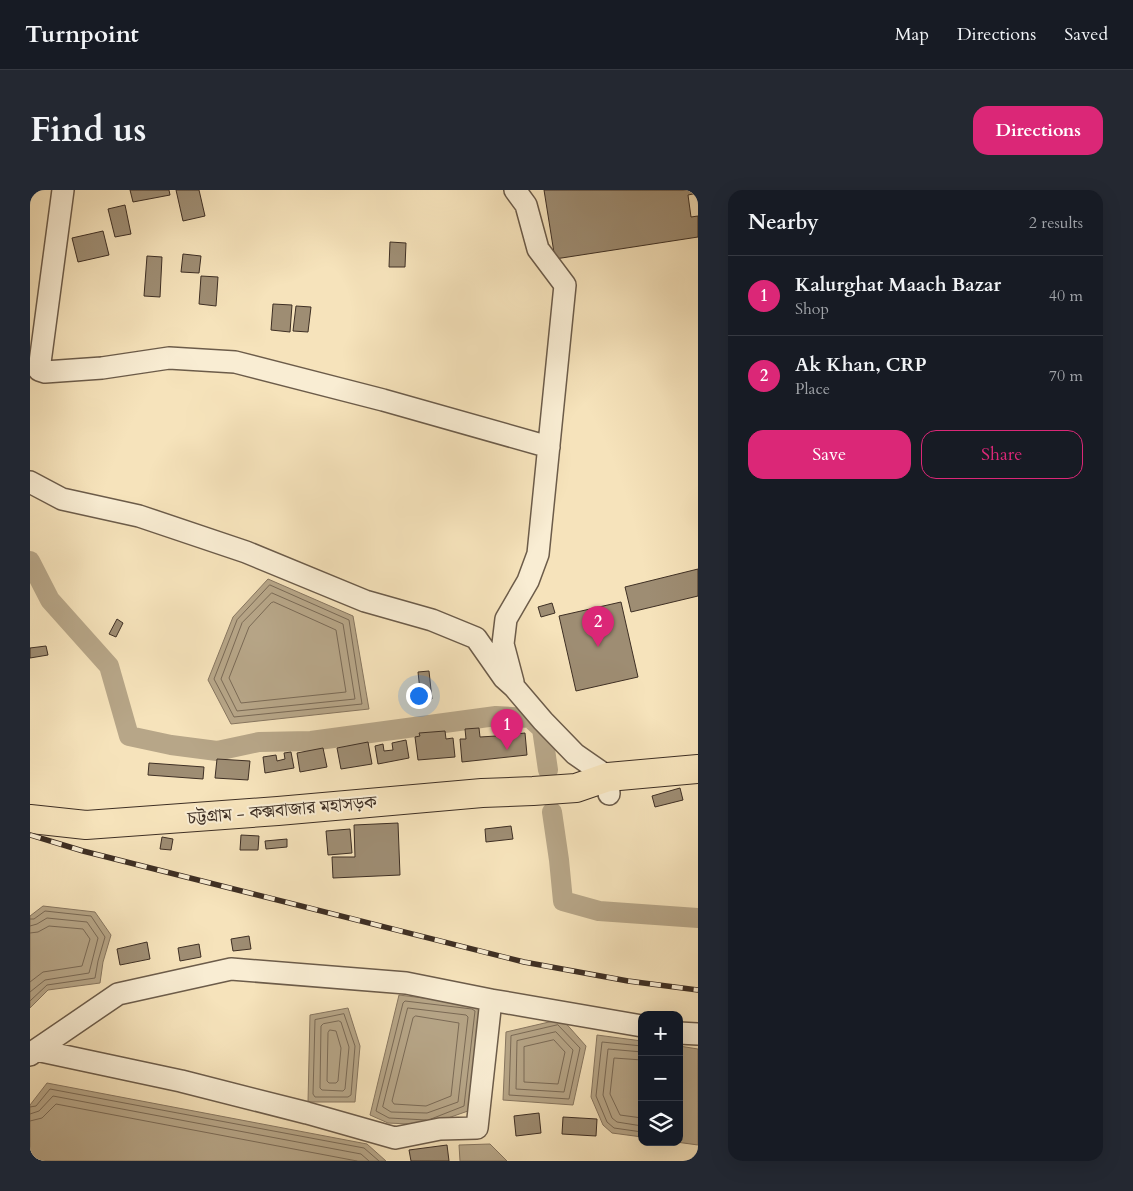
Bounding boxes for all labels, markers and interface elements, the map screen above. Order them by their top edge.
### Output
text: Turnpoint [25,18,139,51]
text: Map [895,22,929,47]
text: Directions [957,22,1036,47]
text: Saved [1064,22,1108,47]
text: Find us [30,106,146,154]
button: Directions [973,106,1103,155]
text: Nearby [748,208,819,237]
text: 2 results [1029,212,1083,234]
text: Kalurghat Maach Bazar [795,272,1001,298]
text: 1 [760,285,768,307]
text: 40 m [1049,285,1083,307]
text: Shop [795,298,829,320]
text: Ak Khan, CRP [795,352,927,378]
text: 2 [760,365,768,387]
text: 70 m [1049,365,1083,387]
text: Place [795,378,830,400]
button: Save [748,430,911,479]
button: Share [921,430,1083,479]
pin: 2 [582,606,614,647]
your location [406,683,432,709]
pin: 1 [491,709,523,750]
street label: চট্টগ্রাম - কক্সবাজার মহাসড়ক [185,790,379,831]
map controls [638,1011,683,1146]
button: + [638,1011,683,1056]
button: − [638,1056,683,1101]
button: layers [638,1101,683,1146]

